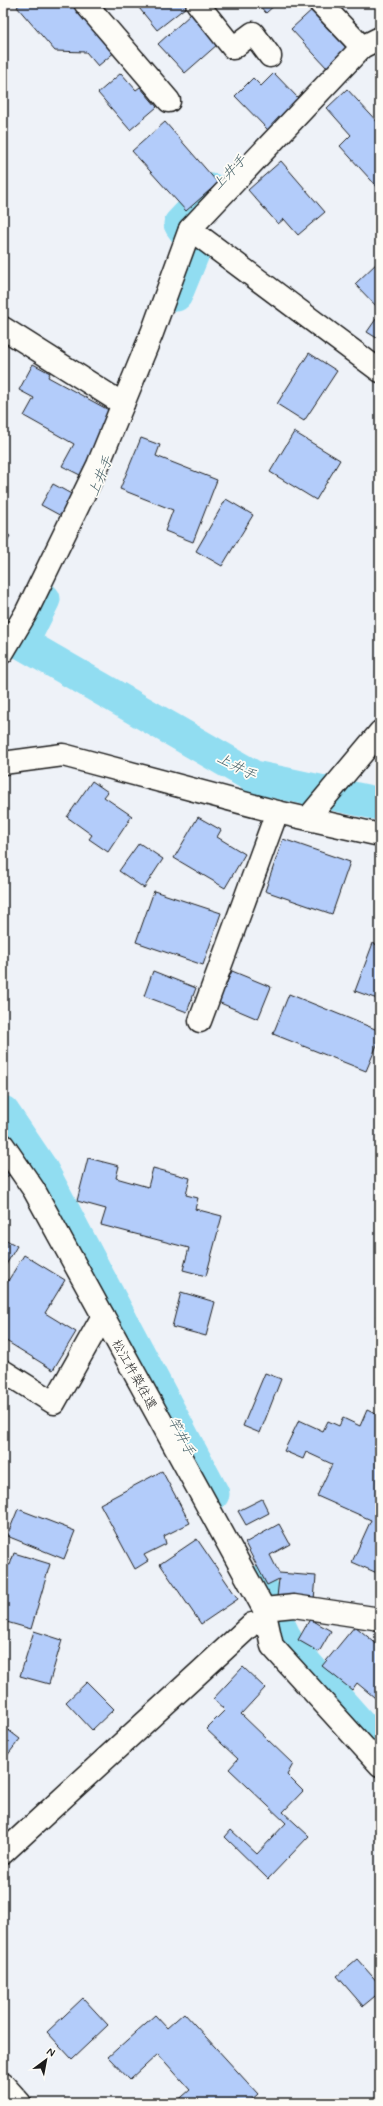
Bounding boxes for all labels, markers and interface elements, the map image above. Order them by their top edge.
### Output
water label: 上井手 [209,151,251,194]
water label: 上井手 [84,453,118,499]
water label: 上井手 [214,749,260,785]
street label: 松江杵築往還 [107,1336,160,1413]
water label: 竿井手 [163,1414,199,1460]
north arrow [26,2040,66,2080]
text: N [44,2044,58,2060]

